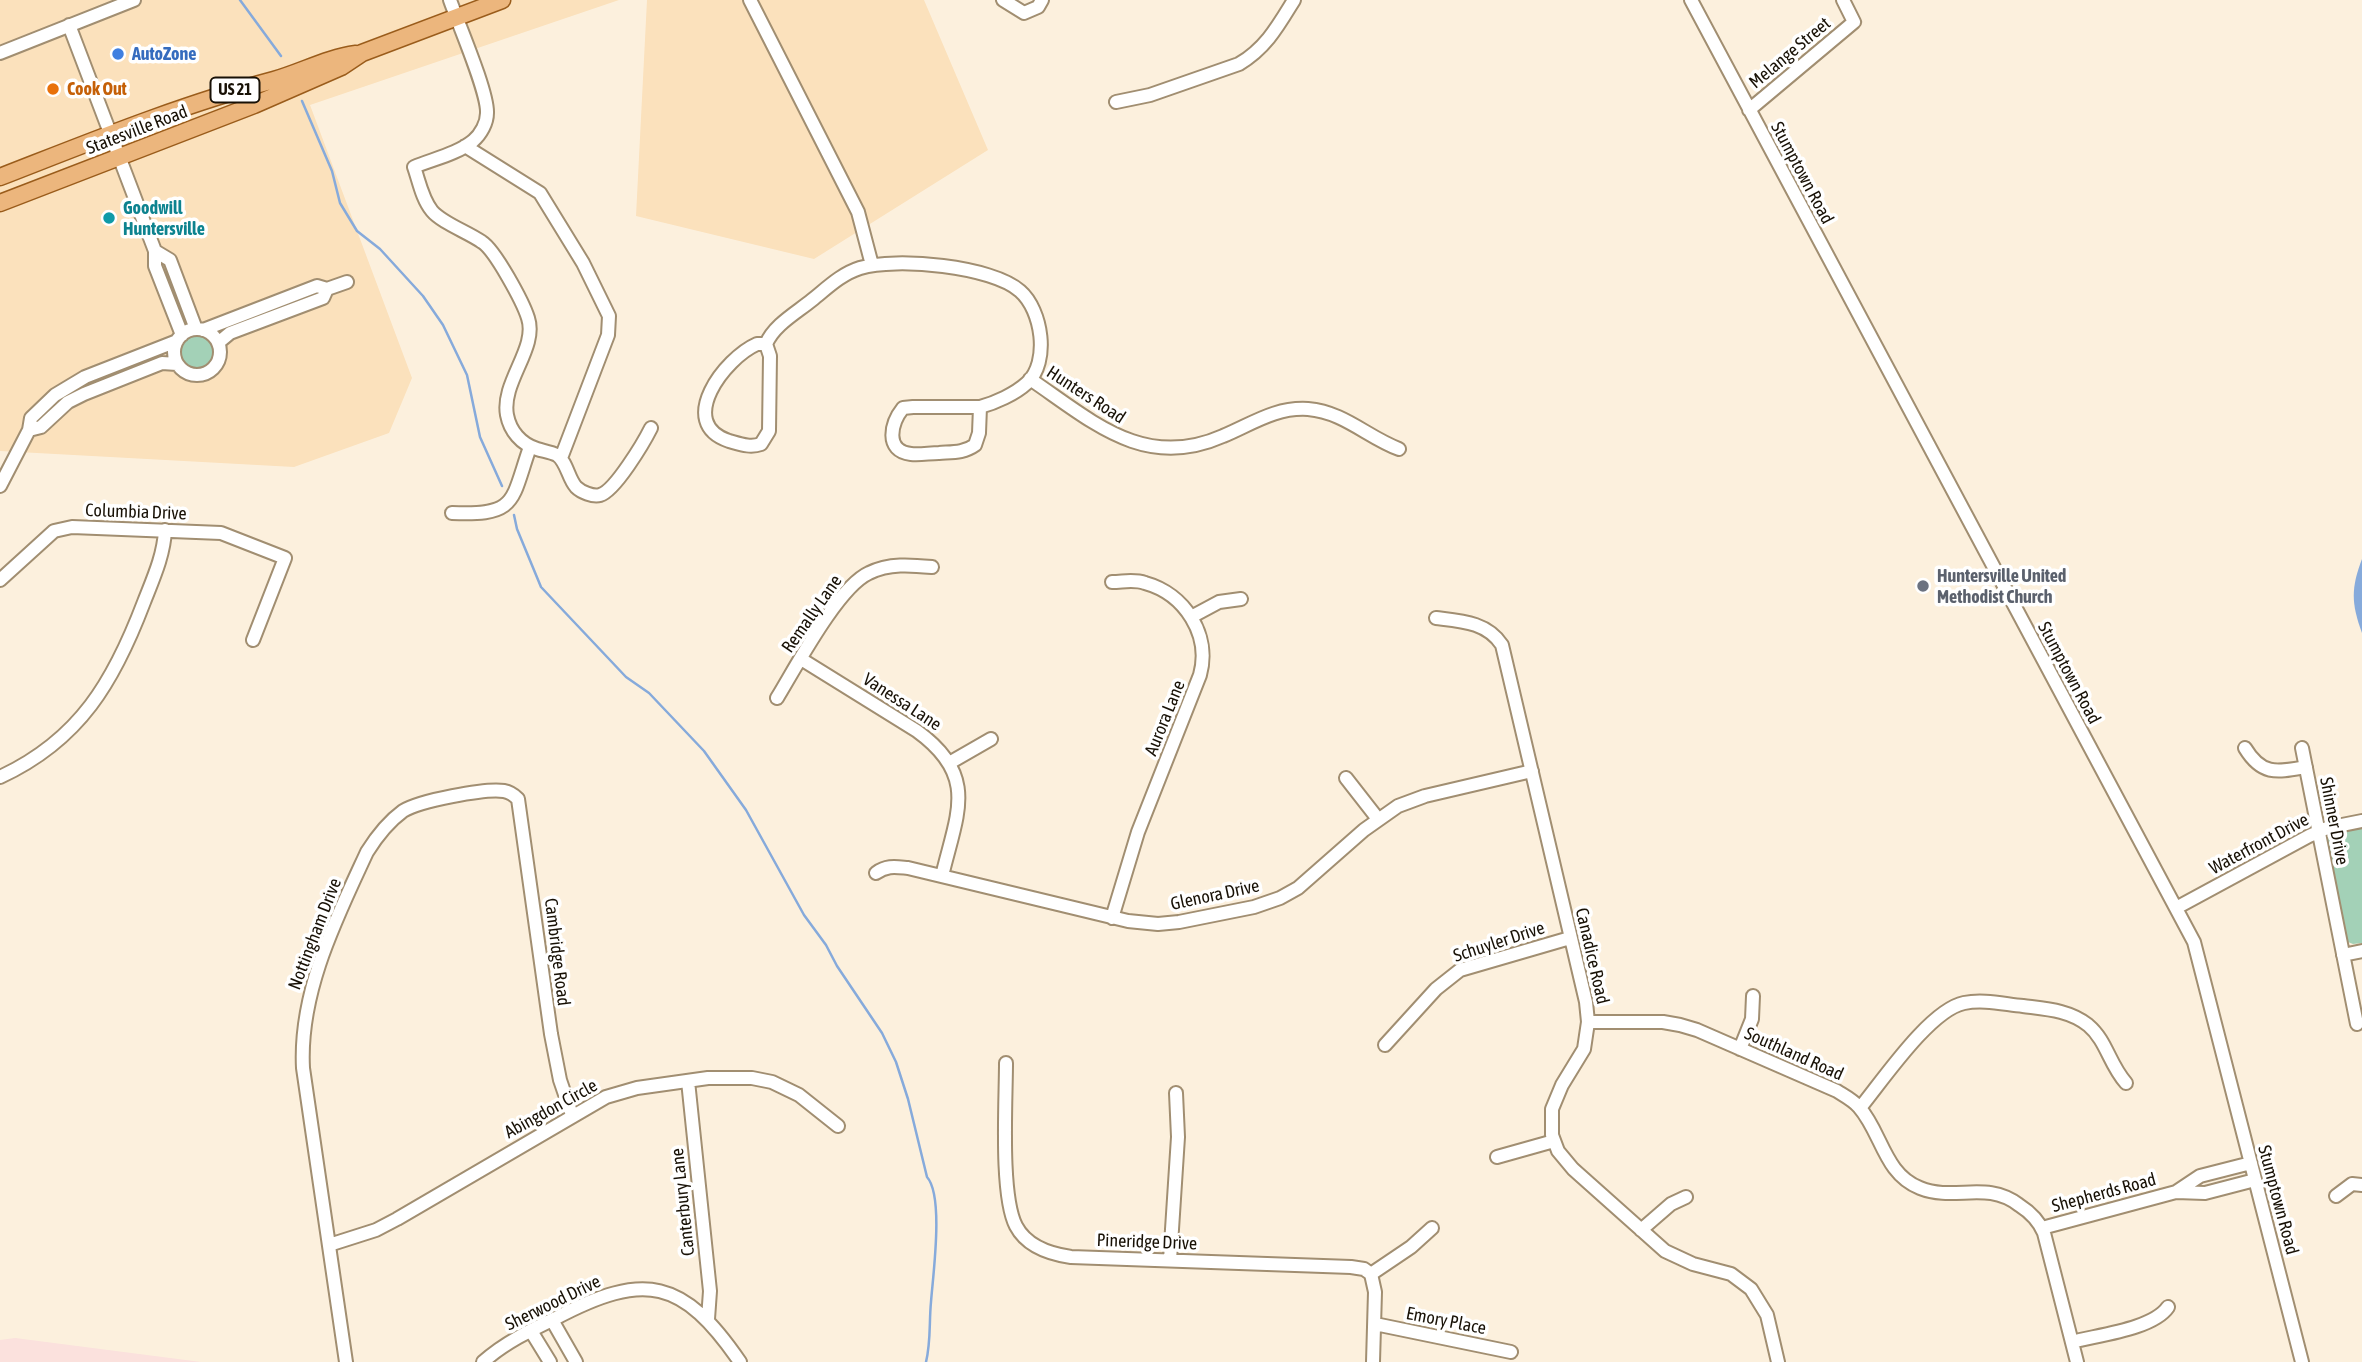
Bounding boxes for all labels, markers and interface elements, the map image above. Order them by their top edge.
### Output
street label: Melange Street [1745,13,1835,93]
place label: AutoZone [132,43,196,65]
marker: AutoZone [110,46,126,62]
place label: Cook Out [67,78,127,100]
road number: US 21 [210,78,260,102]
marker: Cook Out [45,81,61,97]
street label: Statesville Road [83,101,191,159]
street label: Stumptown Road [1766,118,1838,228]
place label: Goodwill Huntersville [123,197,205,240]
marker: Goodwill Huntersville [101,210,117,226]
street label: Hunters Road [1043,362,1129,428]
street label: Columbia Drive [85,499,187,525]
place label: Huntersville United Methodist Church [1937,565,2066,608]
street label: Remally Lane [777,571,847,657]
marker: Huntersville United Methodist Church [1915,578,1931,594]
street label: Stumptown Road [2033,618,2105,728]
street label: Vanessa Lane [859,669,945,735]
street label: Aurora Lane [1140,677,1190,759]
street label: Shinner Drive [2315,775,2353,867]
street label: Waterfront Drive [2206,809,2312,879]
street label: Nottingham Drive [284,875,346,993]
street label: Glenora Drive [1169,875,1261,915]
street label: Cambridge Road [540,897,574,1007]
street label: Canadice Road [1570,906,1614,1006]
street label: Schuyler Drive [1451,917,1547,967]
street label: Southland Road [1741,1023,1847,1085]
street label: Abingdon Circle [501,1075,601,1143]
street label: Stumptown Road [2253,1143,2303,1257]
street label: Canterbury Lane [667,1147,699,1257]
street label: Shepherds Road [2050,1169,2158,1217]
street label: Pineridge Drive [1096,1229,1198,1255]
street label: Sherwood Drive [502,1271,604,1335]
street label: Emory Place [1404,1303,1488,1339]

